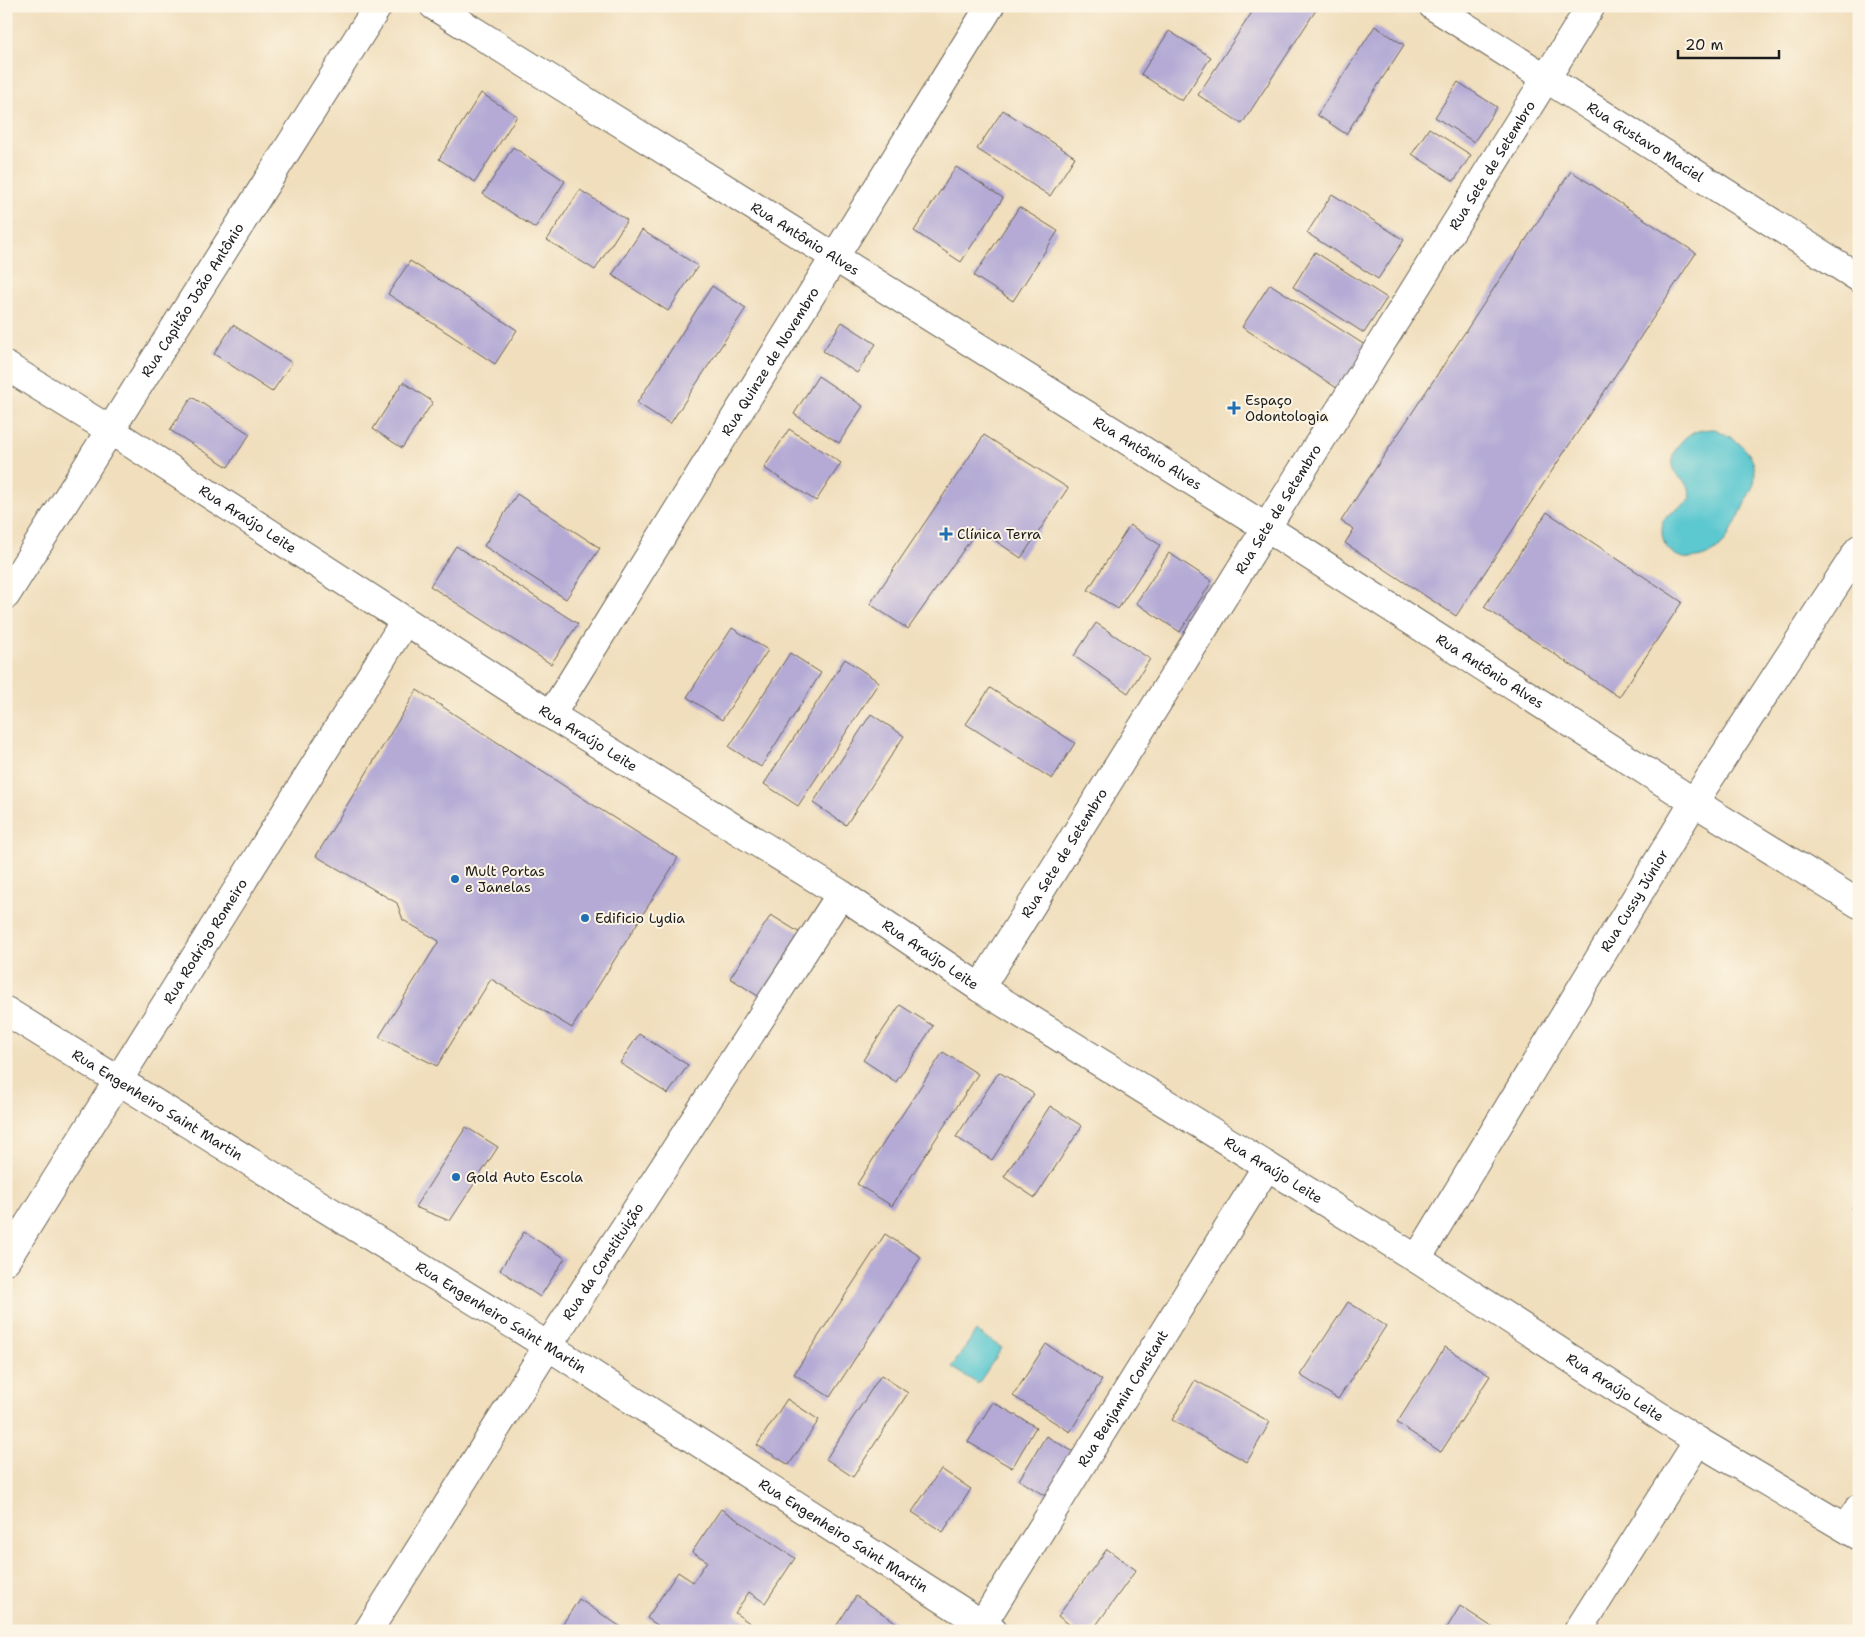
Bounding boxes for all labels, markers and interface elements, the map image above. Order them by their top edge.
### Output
scale bar [1678,28,1779,60]
text: 20 m [1685,35,1724,55]
street label: Rua Sete de Setembro [1445,97,1539,233]
street label: Rua Gustavo Maciel [1584,98,1708,186]
street label: Rua Antônio Alves [747,198,863,279]
street label: Rua Capitão João Antônio [137,219,248,380]
street label: Rua Quinze de Novembro [717,284,823,439]
place label: Espaço Odontologia [1245,391,1328,425]
marker: Espaço Odontologia [1227,401,1241,415]
street label: Rua Antônio Alves [1090,412,1205,494]
street label: Rua Sete de Setembro [1231,441,1325,577]
street label: Rua Araújo Leite [195,481,300,557]
place label: Clínica Terra [957,525,1041,543]
marker: Clínica Terra [939,527,953,541]
street label: Rua Antônio Alves [1433,630,1547,712]
street label: Rua Araújo Leite [536,701,641,775]
street label: Rua Sete de Setembro [1017,785,1111,921]
street label: Rua Cussy Júnior [1596,846,1672,955]
place label: Mult Portas e Janelas [465,862,545,896]
marker: Mult Portas e Janelas [449,873,461,885]
street label: Rua Rodrigo Romeiro [159,875,251,1007]
place label: Edificio Lydia [595,909,685,927]
marker: Edificio Lydia [579,912,591,924]
street label: Rua Araújo Leite [879,916,982,994]
street label: Rua Engenheiro Saint Martin [69,1045,246,1164]
street label: Rua Araújo Leite [1221,1133,1326,1207]
place label: Gold Auto Escola [466,1168,583,1186]
marker: Gold Auto Escola [450,1171,462,1183]
street label: Rua da Constituição [558,1199,647,1323]
street label: Rua Engenheiro Saint Martin [412,1257,590,1377]
street label: Rua Benjamin Constant [1073,1327,1172,1470]
street label: Rua Araújo Leite [1563,1349,1667,1425]
street label: Rua Engenheiro Saint Martin [755,1474,932,1596]

